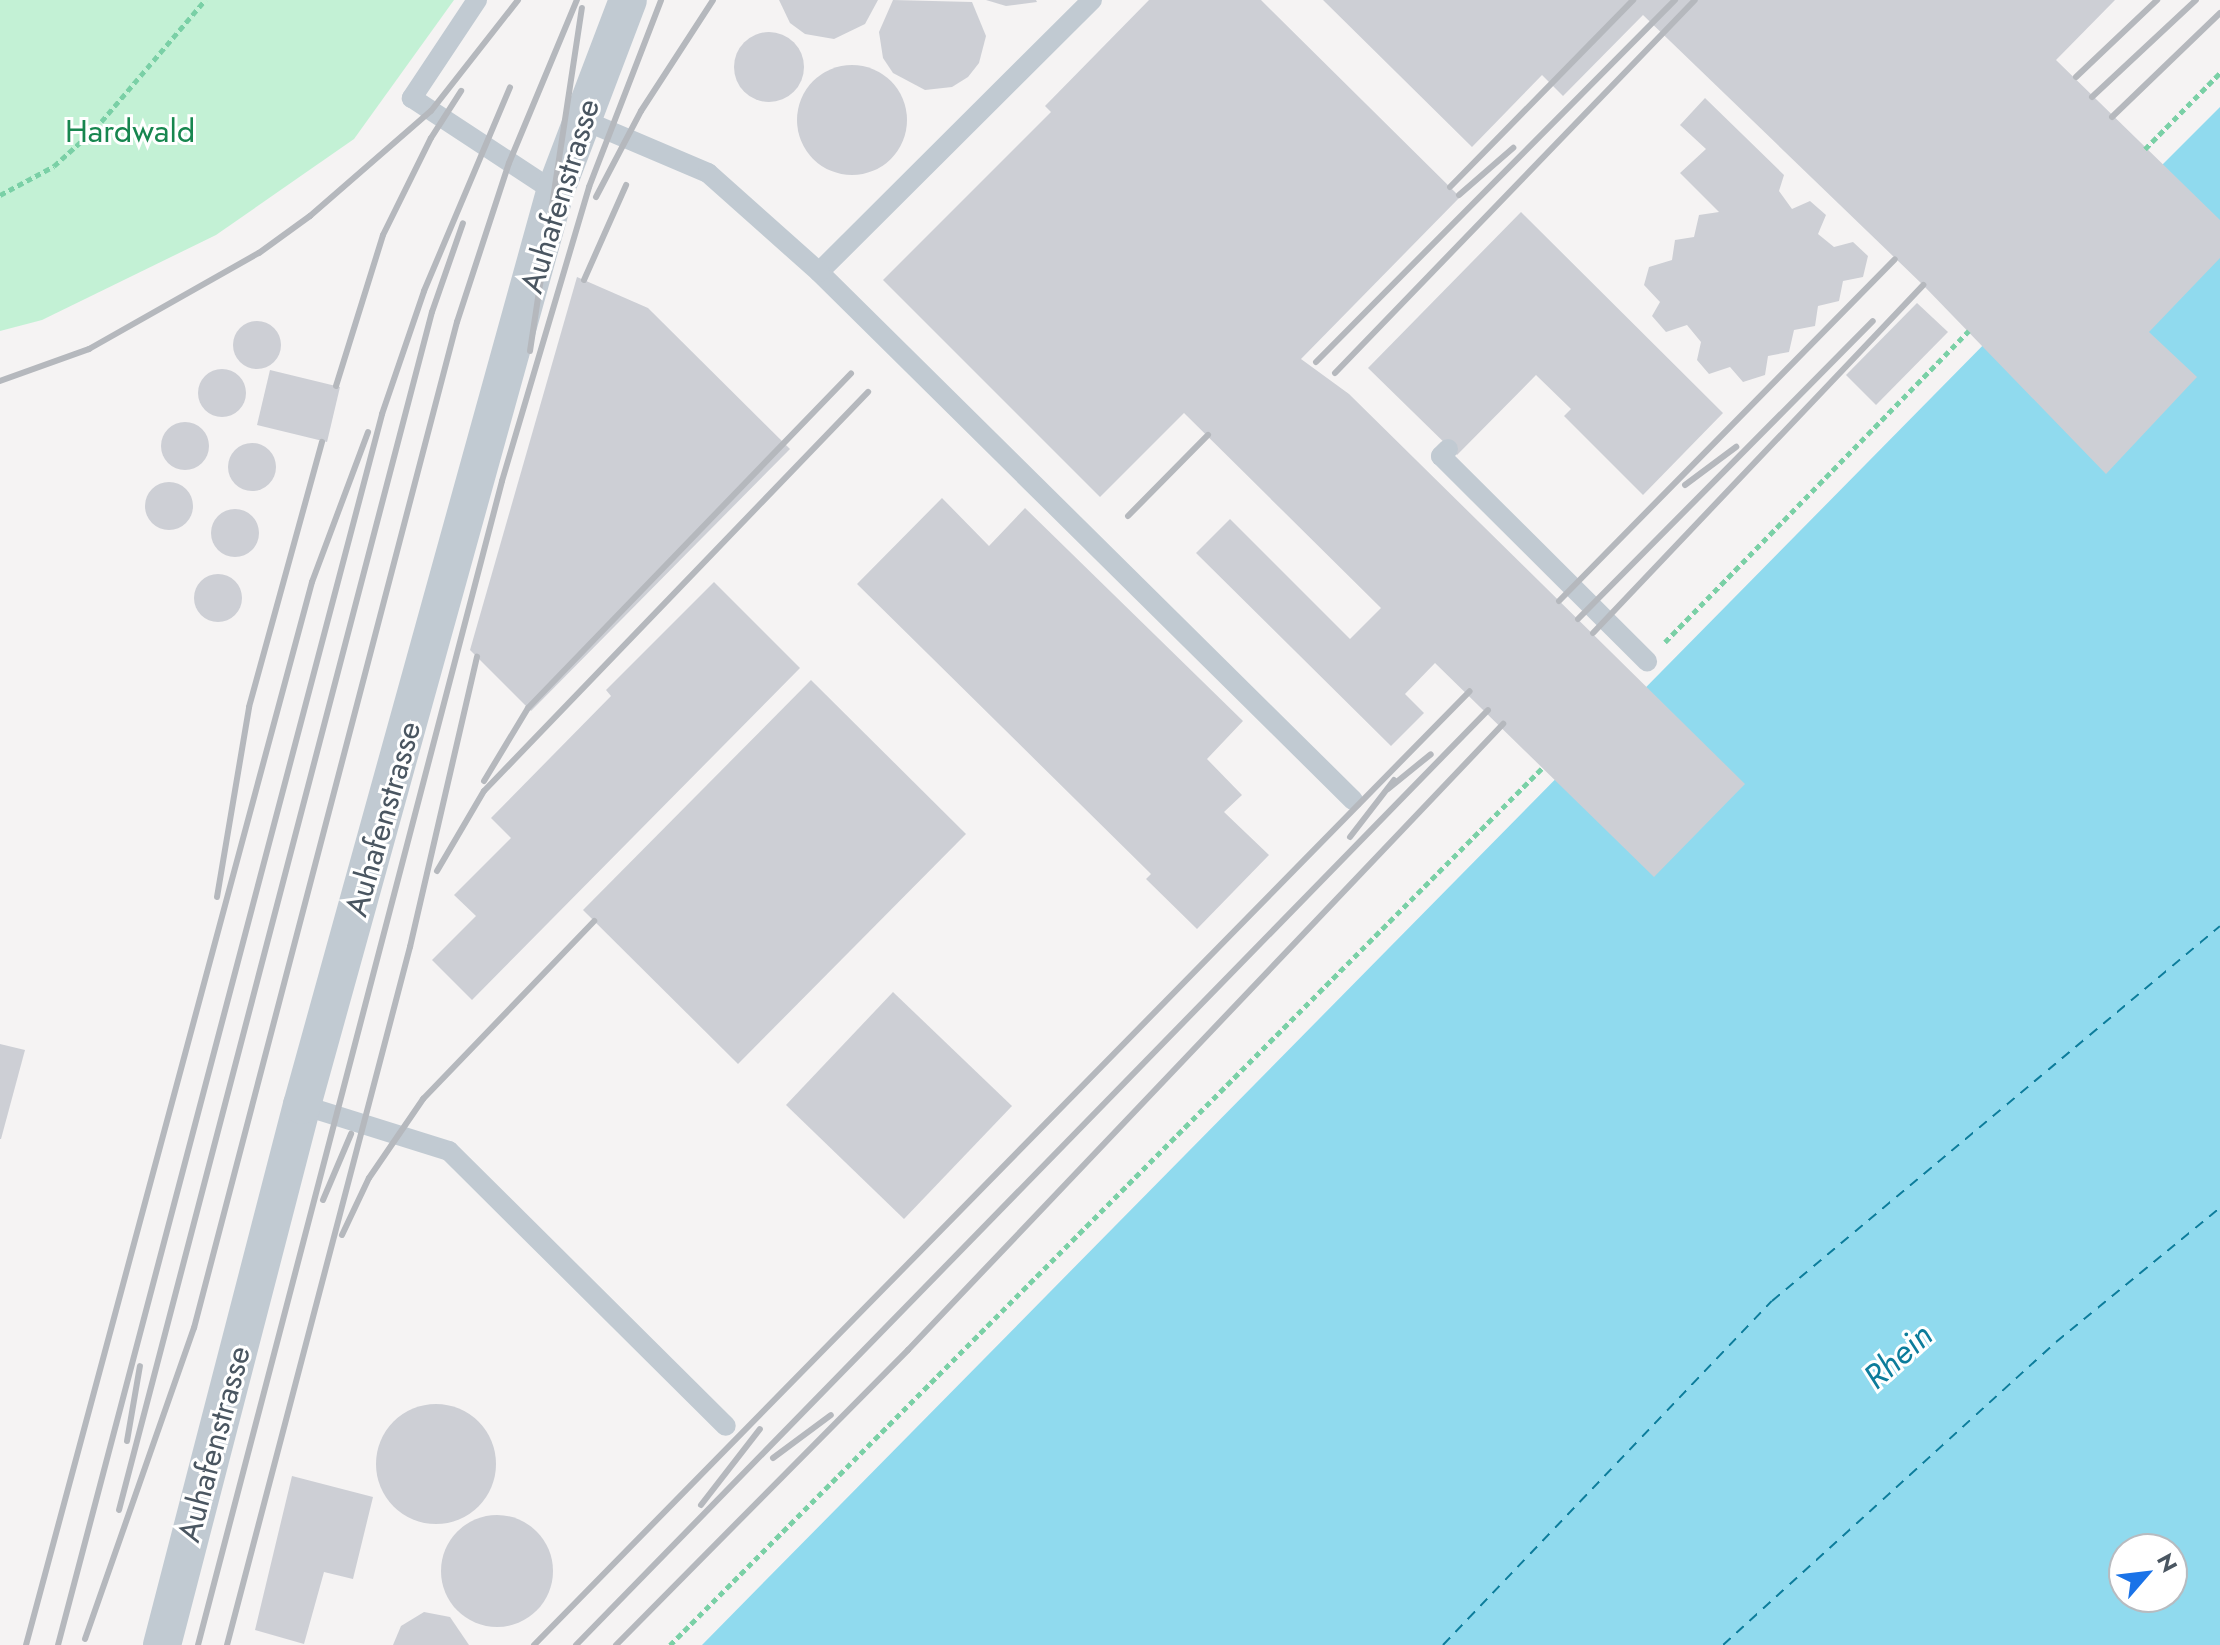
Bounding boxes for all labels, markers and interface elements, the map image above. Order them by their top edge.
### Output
street label: Auhafenstrasse [512,94,608,298]
park label: Hardwald [65,112,195,150]
street label: Auhafenstrasse [337,717,429,921]
water label: Rhein [1855,1315,1941,1397]
street label: Auhafenstrasse [169,1342,259,1546]
north arrow [2108,1533,2188,1613]
text: N [2149,1547,2186,1578]

